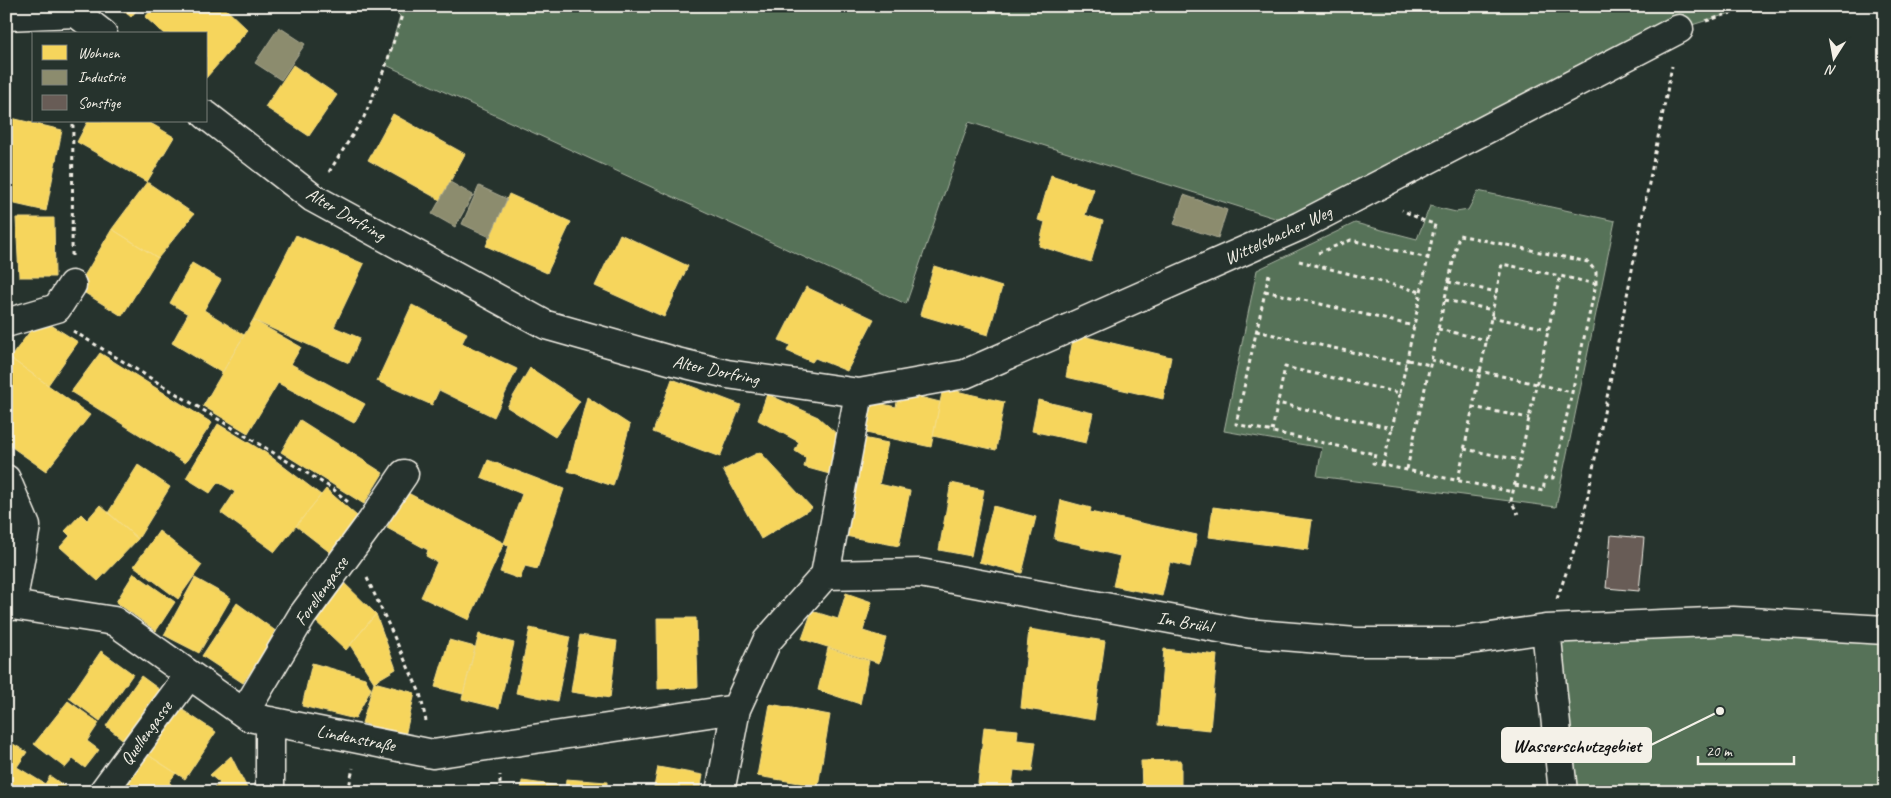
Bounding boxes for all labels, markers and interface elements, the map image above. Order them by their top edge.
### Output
legend [32,32,208,122]
north arrow [1808,32,1858,82]
text: Wohnen [78,44,121,63]
text: N [1823,61,1837,79]
text: Industrie [78,68,126,87]
text: Sonstige [78,94,121,113]
street label: Alter Dorfring [303,183,391,246]
street label: Wittelsbacher Weg [1221,200,1337,269]
street label: Alter Dorfring [671,350,763,390]
street label: Forellengasse [289,551,353,630]
street label: Im Brühl [1156,606,1217,638]
street label: Quellengasse [115,696,177,769]
street label: Lindenstraße [315,720,398,757]
callout: Wasserschutzgebiet [1502,728,1651,762]
scale bar [1698,733,1795,765]
text: Wasserschutzgebiet [1513,734,1644,758]
text: 20 m [1706,742,1733,761]

